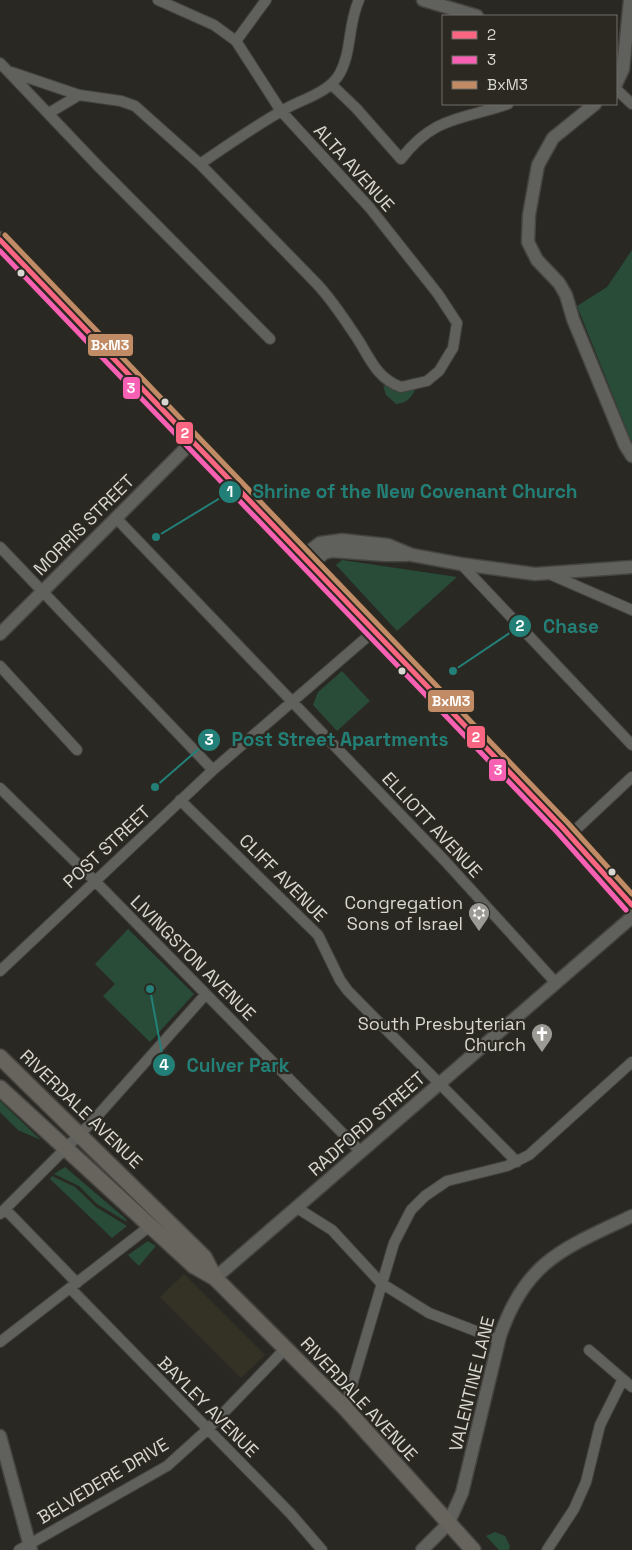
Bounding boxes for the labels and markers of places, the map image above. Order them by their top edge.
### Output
unlabelled marker [16,268,26,278]
unlabelled marker [160,397,170,407]
callout: Shrine of the New Covenant Church [218,475,588,509]
callout: Chase [508,609,608,643]
unlabelled marker [397,666,407,676]
callout: Post Street Apartments [197,723,459,757]
unlabelled marker [607,867,617,877]
place label: Congregation Sons of Israel [344,891,463,935]
synagogue icon: Congregation Sons of Israel [467,901,491,932]
place label: South Presbyterian Church [358,1012,526,1056]
church icon: South Presbyterian Church [530,1022,554,1053]
callout: Culver Park [152,1048,300,1082]

